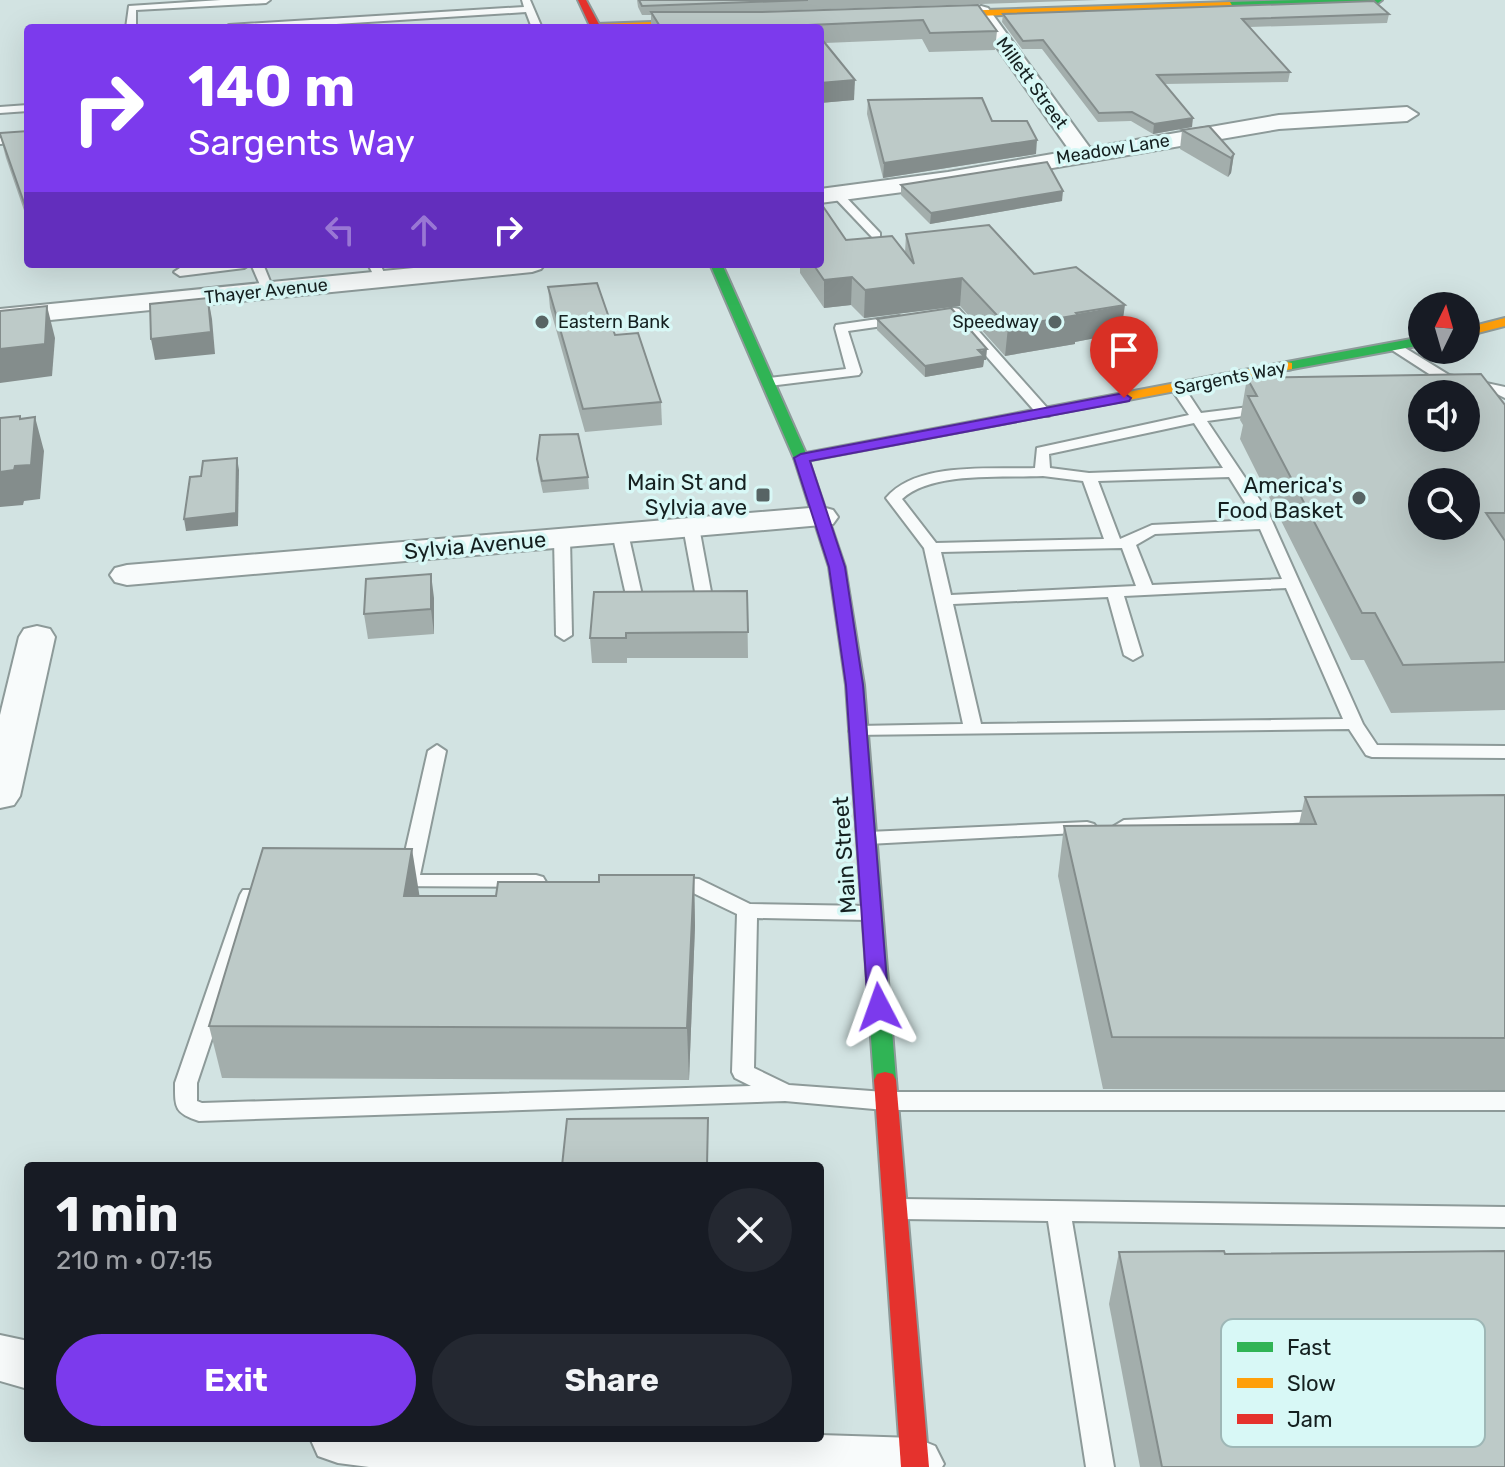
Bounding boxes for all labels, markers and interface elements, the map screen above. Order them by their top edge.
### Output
street label: Millett Street [991,33,1073,133]
text: 140 m [188,54,355,120]
icon: right [56,56,160,160]
text: Sargents Way [188,121,415,164]
street label: Meadow Lane [1055,129,1171,169]
icon: left [318,208,362,252]
icon: ahead [402,208,446,252]
icon: right [486,208,530,252]
street label: Thayer Avenue [203,274,329,308]
north arrow [1408,292,1480,364]
map controls [1408,292,1480,540]
place label: Eastern Bank [558,311,670,333]
place label: Speedway [952,311,1039,333]
marker: Eastern Bank [533,313,551,331]
marker: Speedway [1046,313,1064,331]
pin [1090,316,1158,398]
icon: arrive [1102,328,1146,372]
street label: Sargents Way [1172,356,1288,400]
button: sound [1408,380,1480,452]
button: search [1408,468,1480,540]
place label: Main St and Sylvia ave [627,469,747,521]
place label: America's Food Basket [1217,472,1343,524]
marker: Main St and Sylvia ave [754,486,772,504]
marker: America's Food Basket [1350,489,1368,507]
street label: Sylvia Avenue [403,526,547,565]
street label: Main Street [827,795,862,914]
position arrow [837,965,921,1049]
text: 1 min [56,1186,179,1243]
button: close [708,1188,792,1272]
text: 210 m · 07:15 [56,1245,213,1276]
legend [1221,1319,1485,1447]
button: Exit [56,1334,416,1426]
button: Share [432,1334,792,1426]
text: Fast [1287,1334,1332,1361]
text: Slow [1287,1370,1336,1397]
text: Jam [1287,1406,1333,1433]

